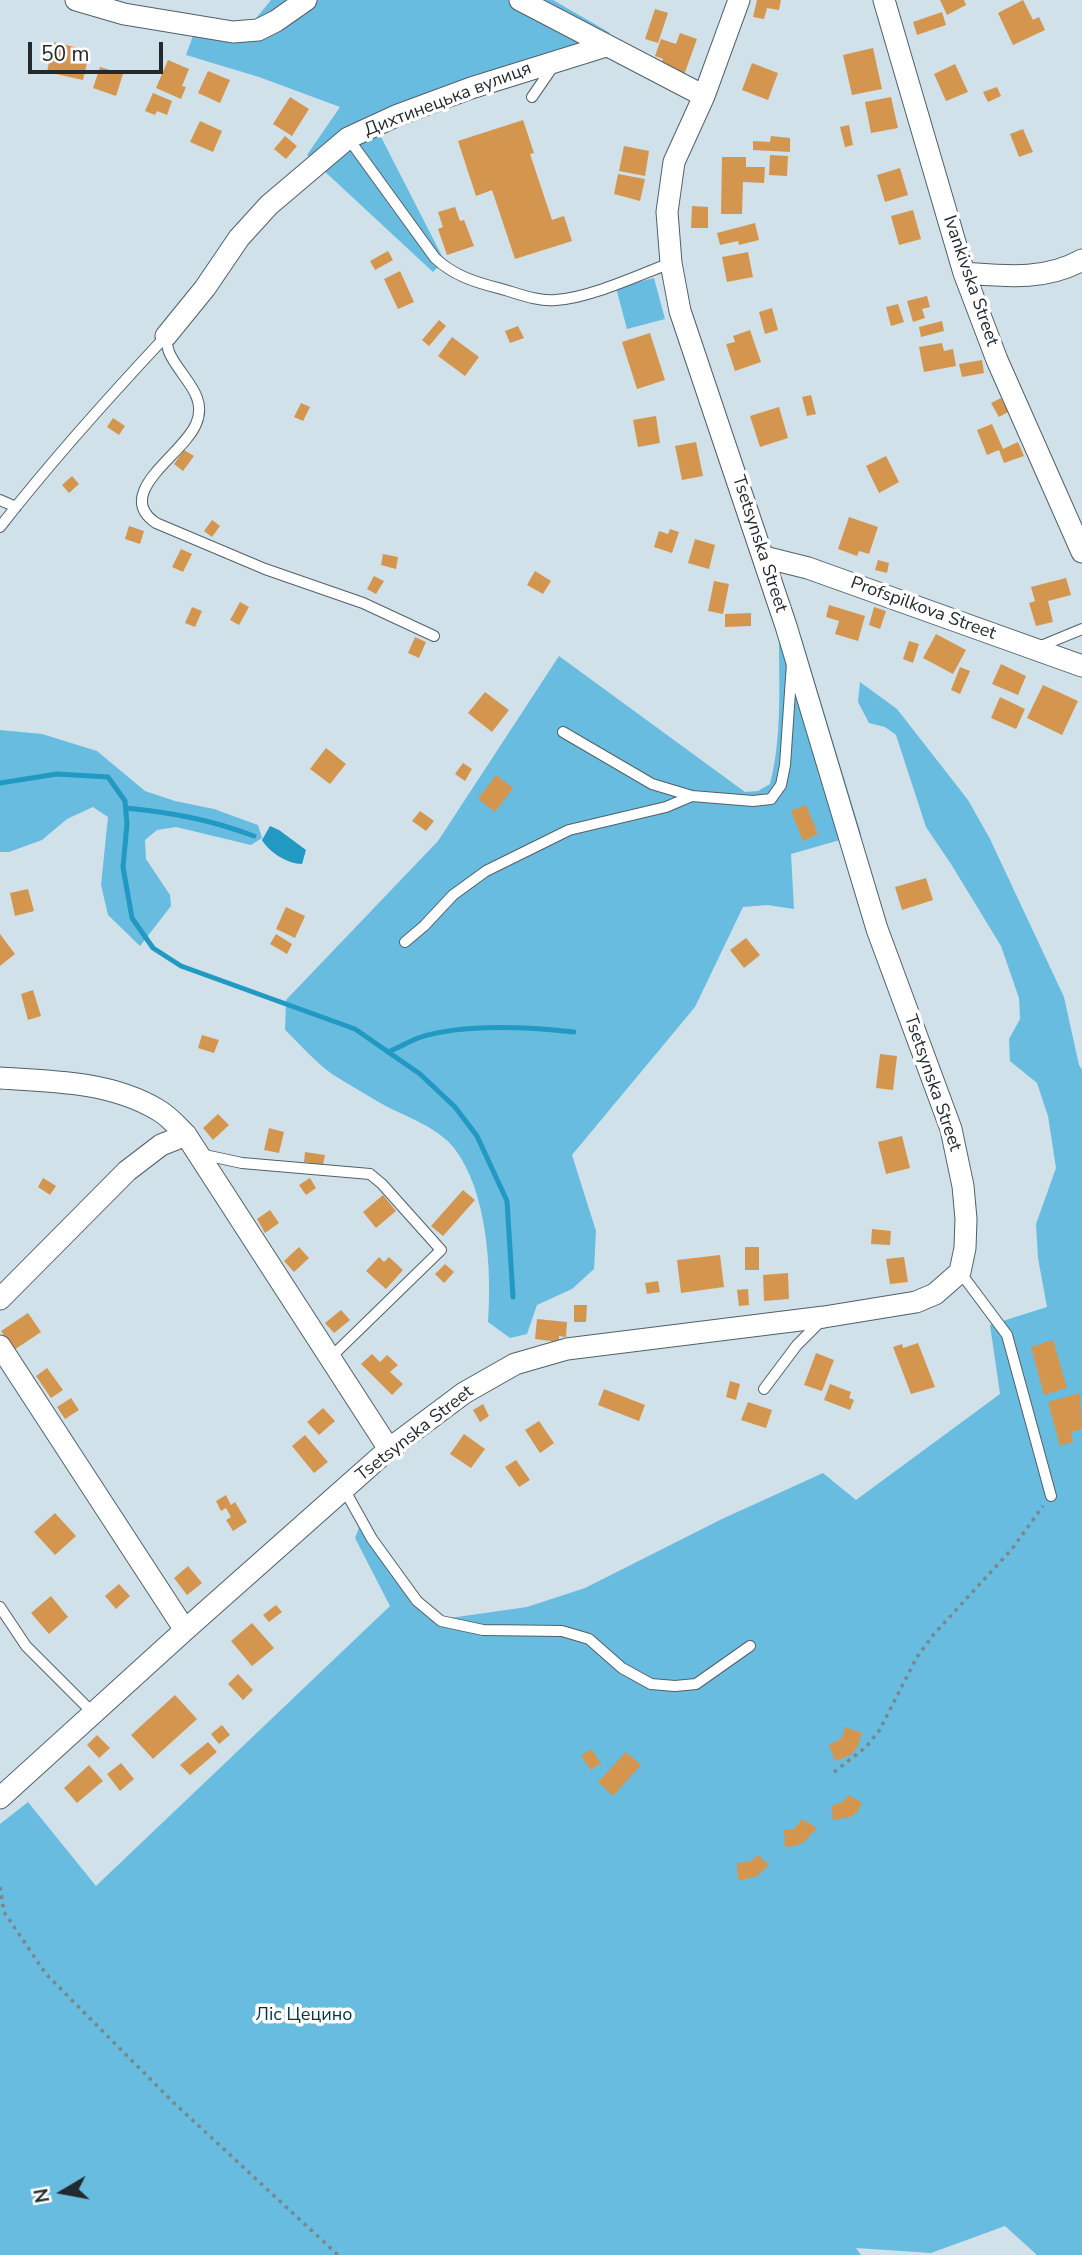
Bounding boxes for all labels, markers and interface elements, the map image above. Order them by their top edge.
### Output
scale bar [32,28,166,72]
text: 50 m [41,40,90,68]
street label: Дихтинецька вулиця [361,58,535,142]
street label: Ivankivska Street [938,213,1002,349]
street label: Tsetsynska Street [727,473,791,615]
street label: Profspilkova Street [847,573,999,645]
street label: Tsetsynska Street [899,1012,965,1154]
street label: Tsetsynska Street [352,1382,478,1486]
park label: Ліс Цецино [256,2005,352,2027]
north arrow [28,2157,98,2227]
text: N [28,2186,56,2205]

